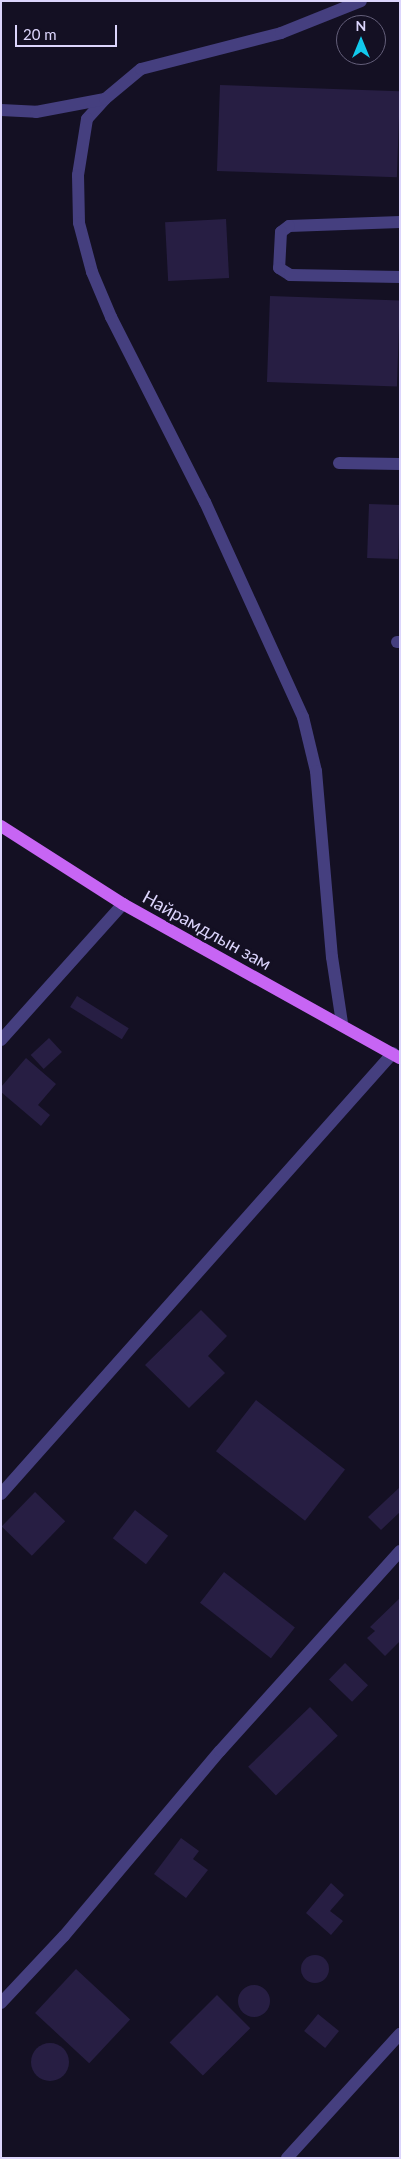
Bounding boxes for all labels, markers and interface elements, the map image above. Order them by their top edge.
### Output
scale bar [18,15,120,47]
north arrow [336,15,386,65]
text: N [356,17,366,34]
text: 20 m [23,25,57,43]
street label: Найрамдлын зам [139,886,275,974]

